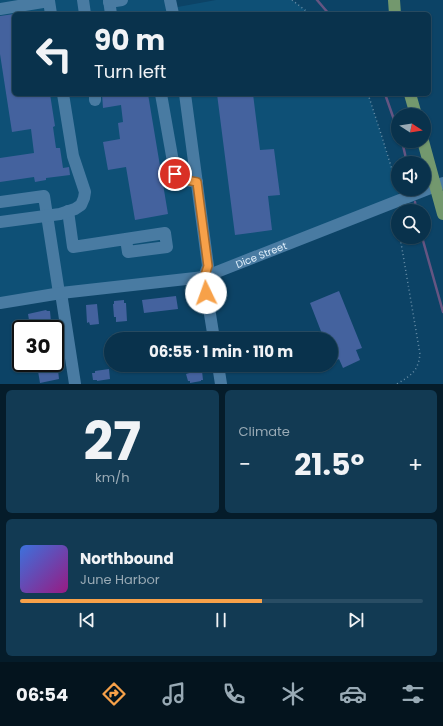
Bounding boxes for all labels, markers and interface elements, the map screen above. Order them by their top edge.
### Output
text: 90 m [94,21,165,60]
icon: left [28,28,80,80]
text: Turn left [94,59,166,84]
north arrow [391,108,431,148]
map controls [391,108,431,244]
button: sound [391,156,431,196]
pin [158,157,192,191]
icon: arrive [164,163,186,185]
button: search [391,204,431,244]
street label: Dice Street [233,238,289,271]
position arrow [185,272,227,314]
speed limit sign: 30 [12,320,64,372]
text: 06:55 · 1 min · 110 m [149,341,293,362]
text: 27 [83,405,141,478]
text: Climate [239,422,290,441]
text: 21.5° [294,443,364,486]
text: − [239,449,251,480]
text: + [408,449,423,480]
text: km/h [95,468,130,487]
text: Northbound [80,548,174,569]
text: June Harbor [80,570,160,589]
icon: previous [76,609,98,631]
icon: pause [210,609,232,631]
icon: next [345,609,367,631]
icon: directions [100,680,128,708]
icon: music [160,680,188,708]
icon: phone [220,680,248,708]
icon: climate [279,680,307,708]
icon: car [339,680,367,708]
icon: filters [399,680,427,708]
text: 06:54 [16,682,68,707]

